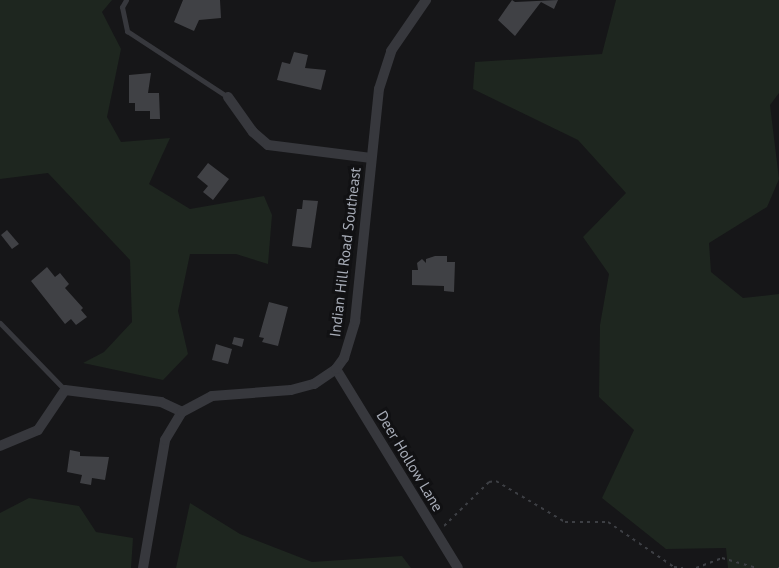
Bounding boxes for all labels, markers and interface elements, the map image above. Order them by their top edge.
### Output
street label: Indian Hill Road Southeast [326,166,364,338]
street label: Deer Hollow Lane [373,407,447,515]

